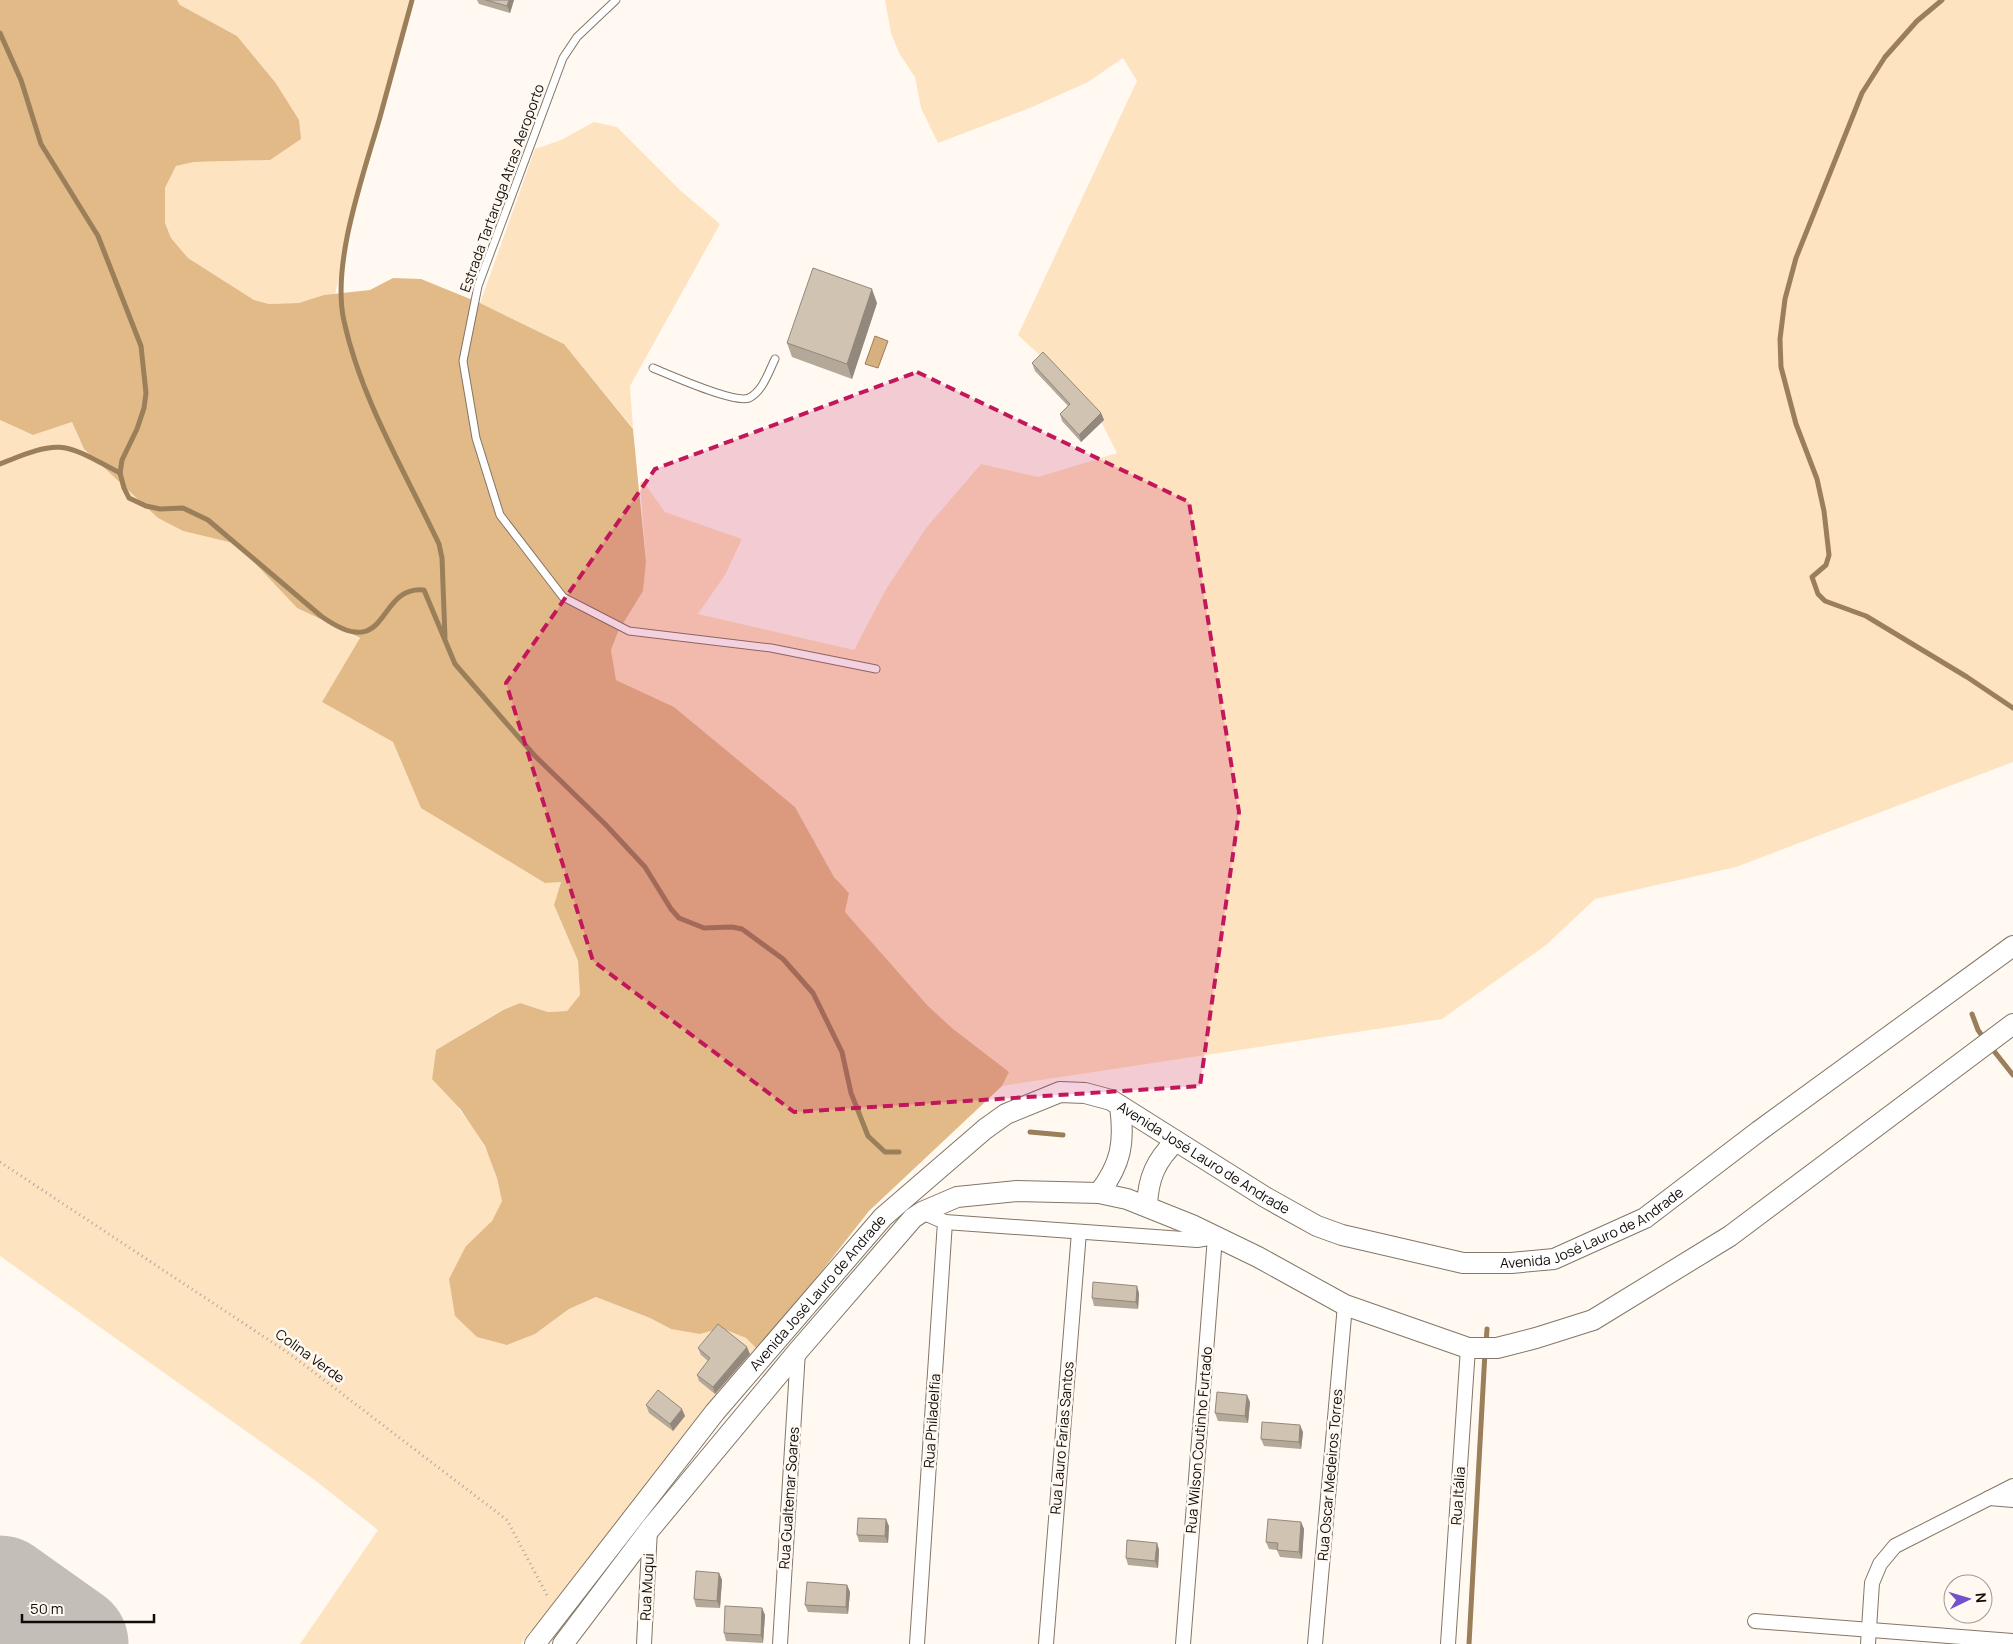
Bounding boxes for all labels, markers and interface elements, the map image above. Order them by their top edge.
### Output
street label: Estrada Tartaruga Atras Aeroporto [455,81,548,295]
street label: Avenida José Lauro de Andrade [1114,1096,1294,1218]
street label: Avenida José Lauro de Andrade [1500,1182,1687,1272]
street label: Avenida José Lauro de Andrade [745,1211,890,1374]
street label: Colina Verde [272,1324,349,1387]
street label: Rua Wilson Coutinho Furtado [1181,1346,1216,1534]
street label: Rua Lauro Farias Santos [1045,1361,1078,1515]
street label: Rua Philadelfia [919,1373,944,1469]
street label: Rua Oscar Medeiros Torres [1313,1388,1346,1562]
street label: Rua Gualtemar Soares [774,1426,803,1570]
street label: Rua Itália [1446,1466,1469,1526]
street label: Rua Muqui [635,1553,658,1621]
north arrow [1943,1574,1993,1624]
scale bar [22,1592,155,1624]
text: N [1972,1592,1991,1604]
text: 50 m [30,1598,64,1619]

